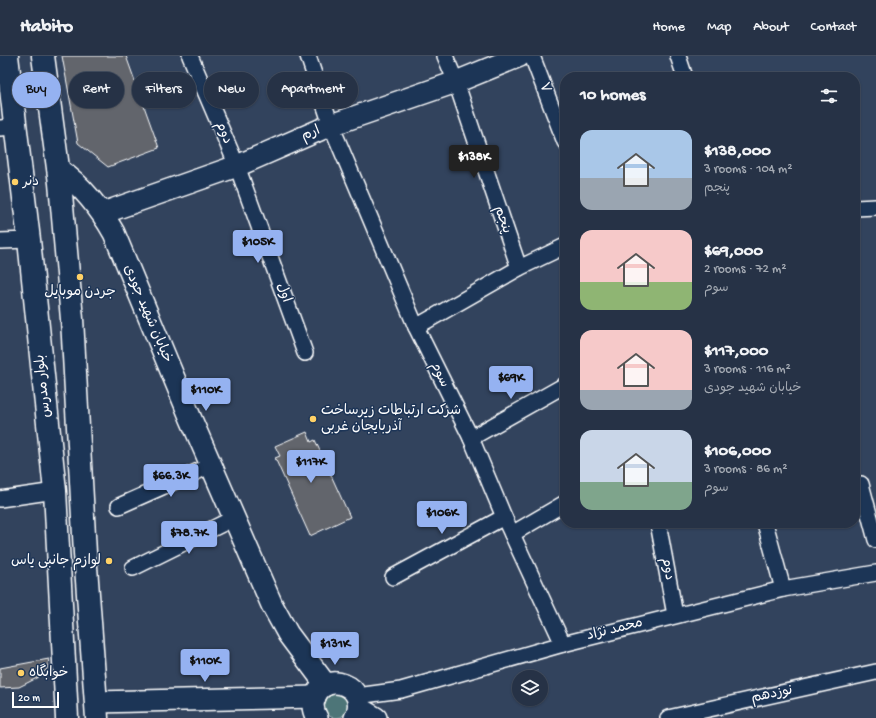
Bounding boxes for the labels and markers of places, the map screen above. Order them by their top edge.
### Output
pin: $138K [446,145,502,179]
place label: دنر [22,174,39,191]
marker: دنر [10,177,20,187]
pin: $105K [230,230,286,264]
marker: جردن موبایل [75,272,85,282]
place label: جردن موبایل [44,284,116,301]
pin: $69K [487,366,535,400]
pin: $110K [178,378,234,412]
place label: شرکت ارتباطات زیرساخت آذربایجان غربی [321,403,461,436]
marker: شرکت ارتباطات زیرساخت آذربایجان غربی [308,414,318,424]
pin: $117K [283,450,339,484]
pin: $66.3K [138,464,204,498]
pin: $106K [414,501,470,535]
pin: $78.7K [156,521,222,555]
place label: لوازم جانبی یاس [11,553,101,571]
marker: لوازم جانبی یاس [104,556,114,566]
pin: $131K [307,632,363,666]
pin: $110K [177,649,233,683]
place label: خوابگاه [29,663,68,682]
marker: خوابگاه [16,668,26,678]

